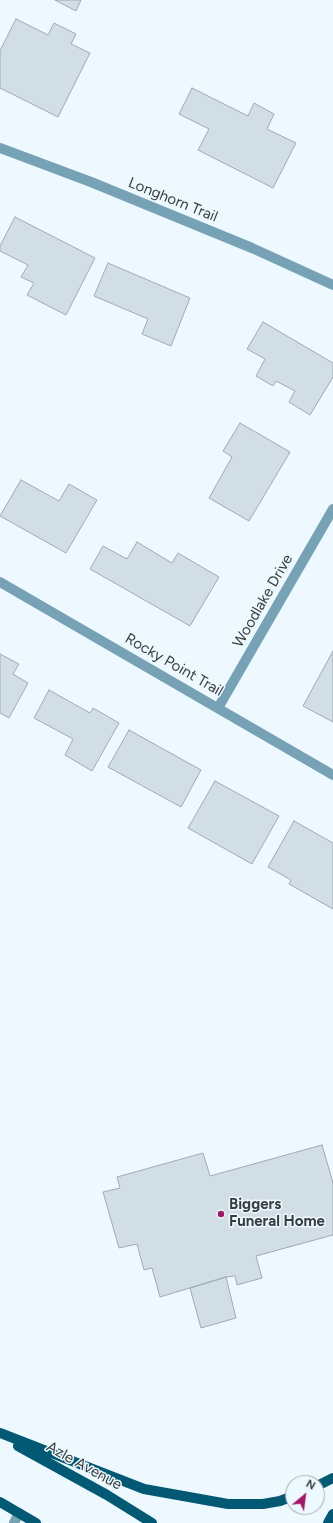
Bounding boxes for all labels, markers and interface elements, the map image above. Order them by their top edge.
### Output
street label: Longhorn Trail [126,174,220,226]
street label: Woodlake Drive [229,551,297,651]
street label: Rocky Point Trail [122,630,226,700]
place label: Biggers Funeral Home [229,1196,325,1231]
marker: Biggers Funeral Home [216,1209,226,1219]
street label: Azle Avenue [43,1438,125,1494]
north arrow [285,1475,325,1515]
text: N [304,1477,317,1493]

